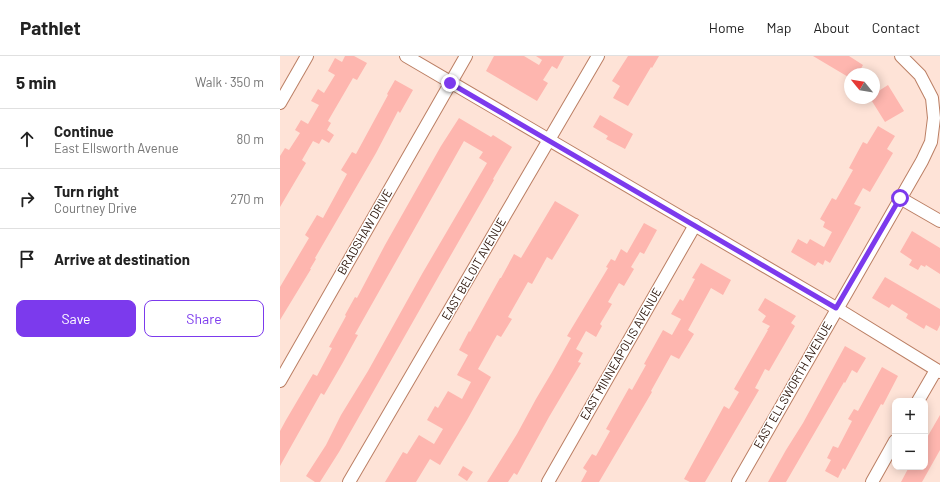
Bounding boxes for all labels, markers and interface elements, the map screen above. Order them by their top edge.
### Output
text: Pathlet [20,16,81,39]
text: Home [709,19,745,36]
text: Map [767,19,791,36]
text: About [813,19,850,36]
text: Contact [872,19,920,36]
north arrow [844,68,880,104]
text: 5 min [16,72,56,92]
text: Walk · 350 m [195,74,264,90]
route end [441,74,459,92]
text: Continue [54,122,114,140]
icon: ahead [16,128,38,150]
text: 80 m [237,131,264,147]
text: East Ellsworth Avenue [54,140,179,156]
text: Turn right [54,182,119,200]
street label: BRADSHAW DRIVE [334,186,394,277]
icon: right [16,188,38,210]
route start [891,189,909,207]
text: 270 m [230,191,264,207]
text: Courtney Drive [54,200,137,216]
street label: EAST BELOIT AVENUE [438,215,508,322]
icon: arrive [16,248,38,270]
text: Arrive at destination [54,250,190,268]
street label: EAST MINNEAPOLIS AVENUE [577,285,664,422]
button: Save [16,300,136,337]
button: Share [144,300,264,337]
street label: EAST ELLSWORTH AVENUE [750,319,834,450]
map controls [892,398,928,470]
button: + [892,398,928,434]
button: − [892,434,928,470]

